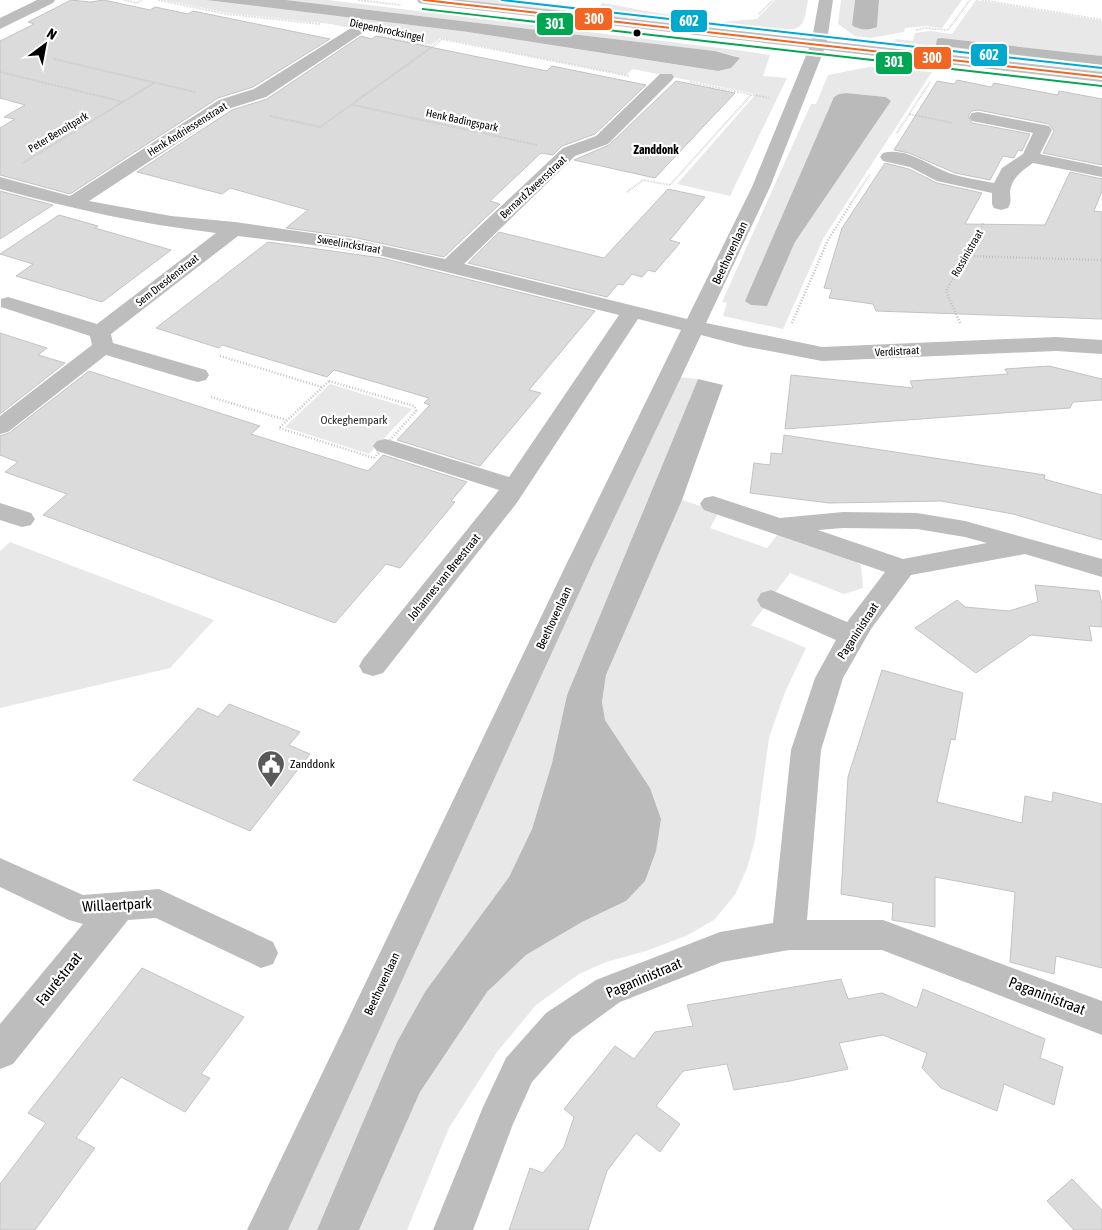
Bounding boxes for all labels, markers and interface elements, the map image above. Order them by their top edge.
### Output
line badge: 300 [574,7,613,31]
line badge: 602 [670,9,708,33]
text: 300 [584,11,604,27]
line badge: 301 [536,12,574,36]
text: 602 [679,13,699,29]
street label: Diepenbrocksingel [349,16,425,44]
text: 301 [545,16,565,32]
north arrow [20,20,70,70]
text: N [44,25,60,43]
unlabelled marker [632,28,642,38]
line badge: 602 [970,43,1008,67]
line badge: 300 [913,46,952,70]
text: 602 [979,47,999,63]
text: 300 [922,50,942,66]
line badge: 301 [875,51,913,75]
text: 301 [884,54,904,70]
street label: Henk Andriessenstraat [145,100,229,158]
street label: Henk Badingspark [425,106,499,134]
street label: Peter Benoitpark [26,109,90,155]
district label: Zanddonk [634,143,679,157]
street label: Bernard Zweersstraat [498,153,568,221]
street label: Beethovenlaan [709,219,751,287]
street label: Rossinistraat [949,227,985,279]
street label: Sweelinckstraat [316,233,382,255]
street label: Sem Dresdenstraat [133,252,201,308]
street label: Verdistraat [874,344,920,358]
park label: Ockeghempark [320,413,388,427]
street label: Johannes van Breestraat [405,530,484,623]
street label: Beethovenlaan [533,584,575,652]
street label: Paganinistraat [835,600,882,662]
public building icon: Zanddonk [256,749,286,788]
place label: Zanddonk [290,757,336,771]
street label: Willaertpark [82,894,153,915]
street label: Fauréstraat [32,949,85,1009]
street label: Beethovenlaan [361,950,403,1018]
street label: Paganinistraat [603,954,684,1001]
street label: Paganinistraat [1006,973,1088,1018]

